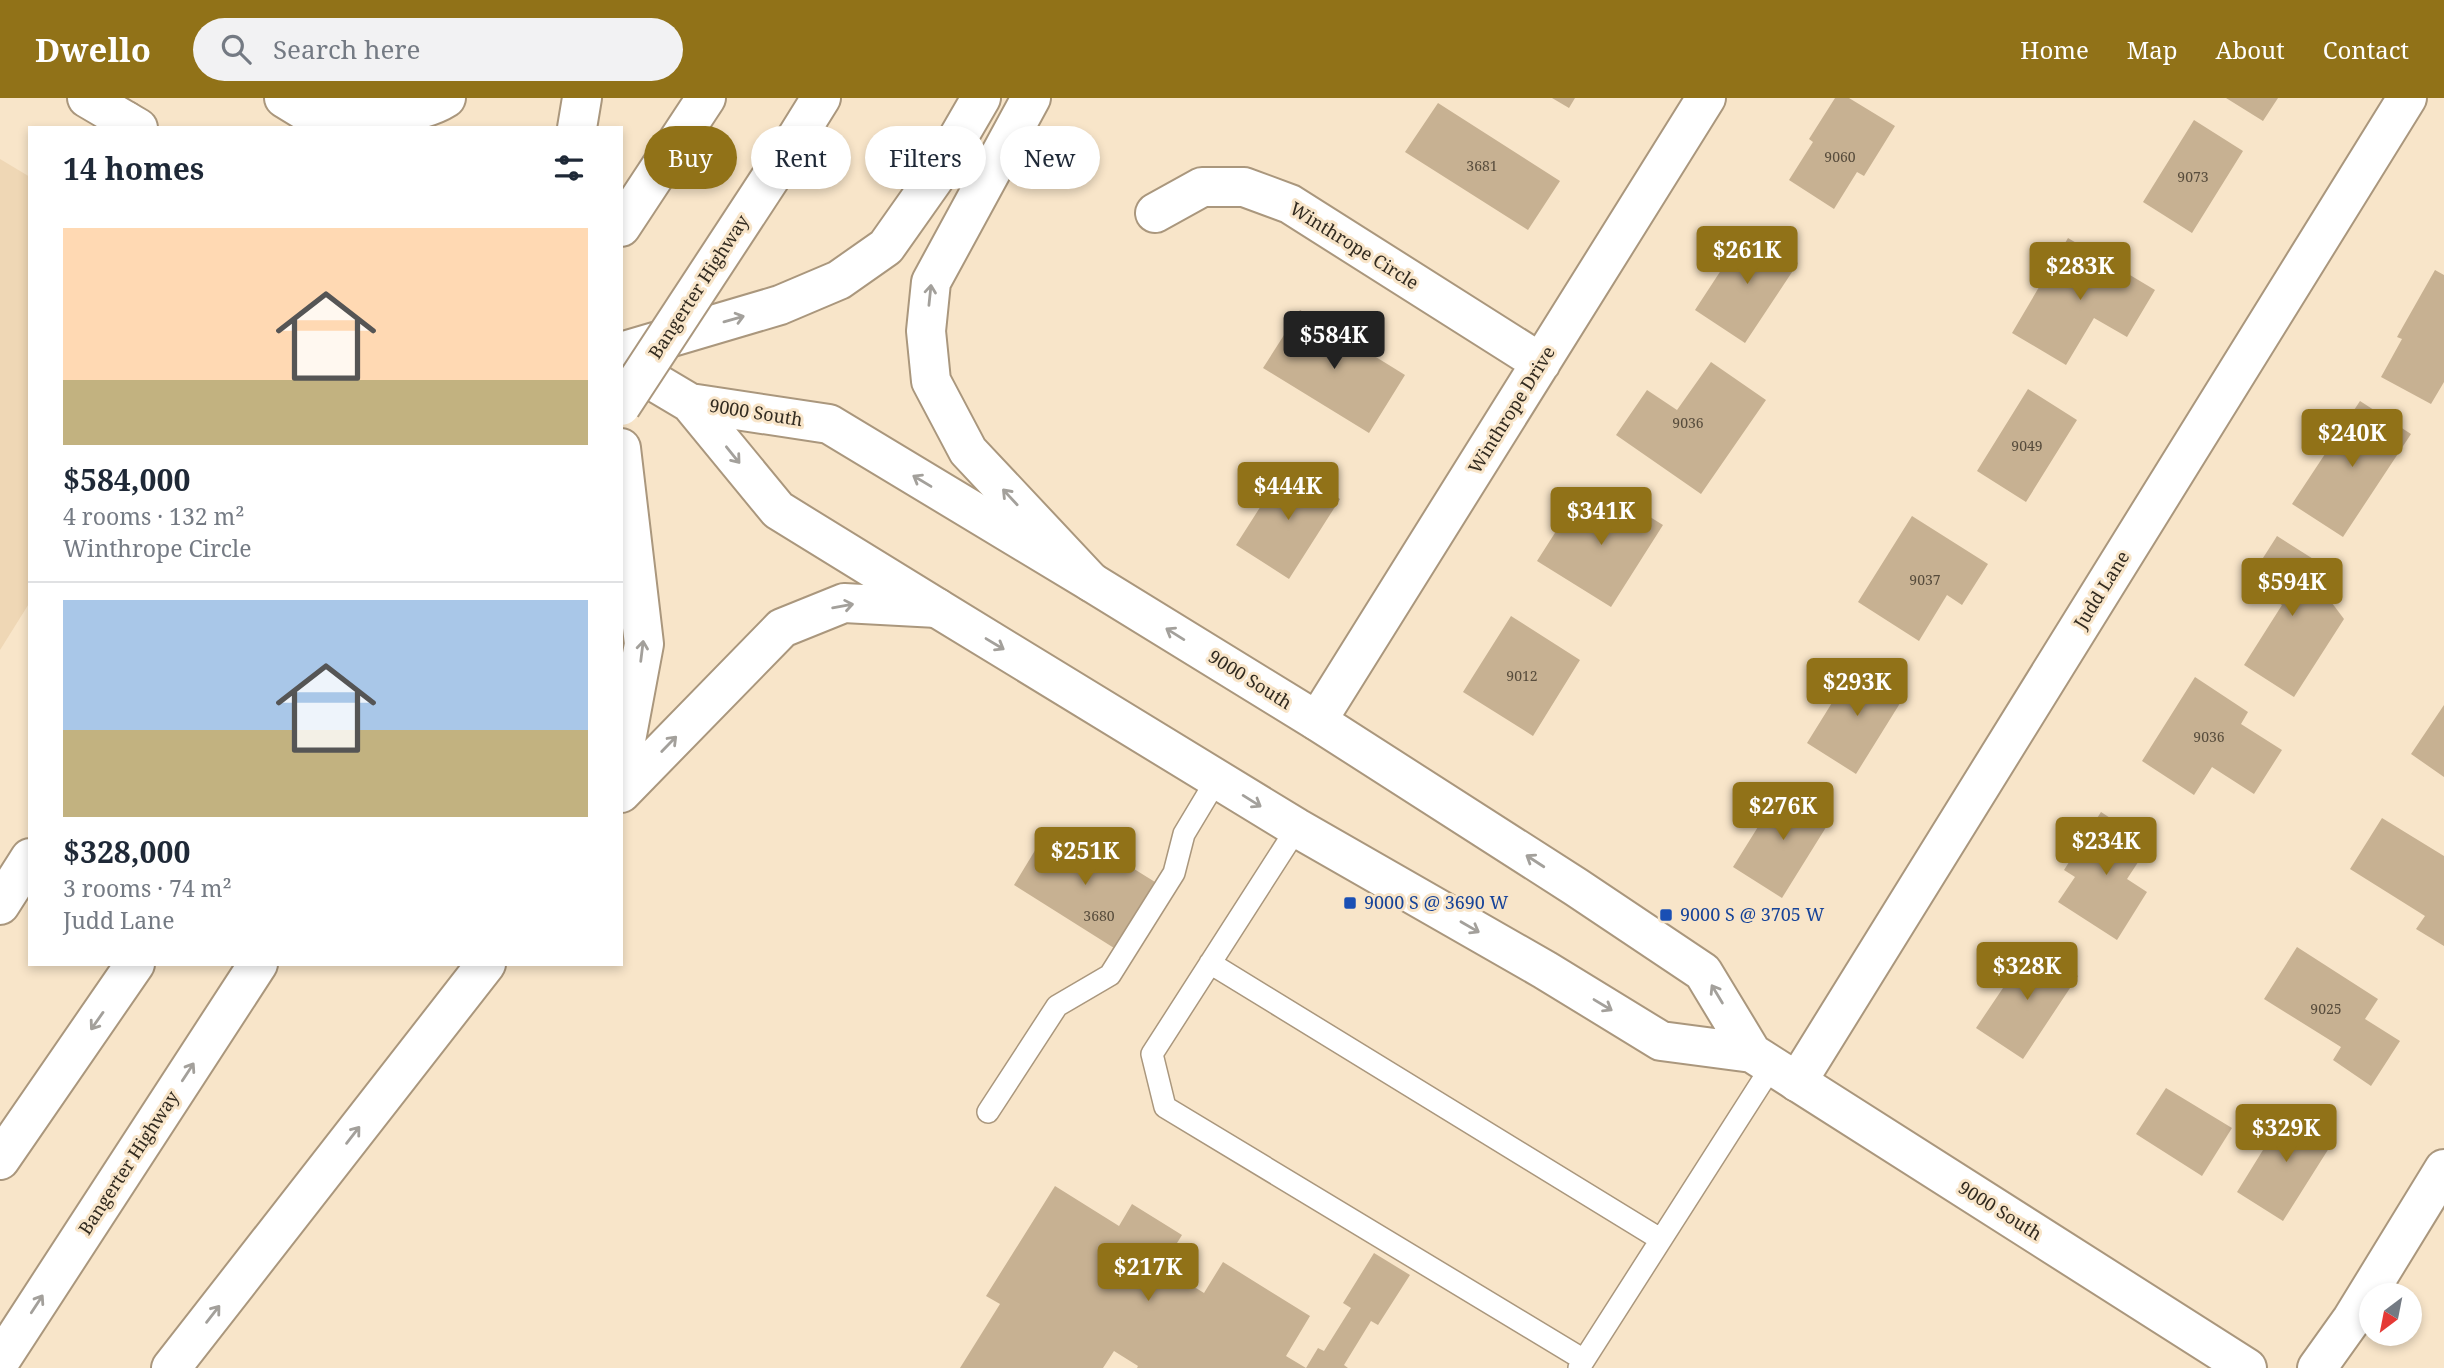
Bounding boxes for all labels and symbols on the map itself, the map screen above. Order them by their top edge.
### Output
house number: 9060 [1824,147,1856,166]
house number: 3681 [1466,156,1498,175]
house number: 9073 [2177,167,2209,186]
street label: Winthrope Circle [1286,196,1423,294]
street label: Bangerter Highway [643,209,754,363]
pin: $261K [1698,226,1796,286]
pin: $283K [2031,242,2129,302]
one-way arrow [923,285,936,307]
one-way arrow [722,312,745,325]
pin: $584K [1285,312,1383,371]
street label: Winthrope Drive [1462,341,1560,478]
street label: 9000 South [708,393,805,431]
pin: $240K [2303,410,2401,469]
house number: 9036 [1672,413,1704,432]
house number: 9049 [2011,436,2043,455]
one-way arrow [726,446,741,464]
pin: $444K [1239,462,1337,522]
one-way arrow [913,473,933,487]
one-way arrow [1002,488,1019,505]
pin: $341K [1552,488,1650,547]
street label: Judd Lane [2067,546,2134,634]
pin: $594K [2243,559,2341,618]
house number: 9037 [1909,570,1941,589]
one-way arrow [831,599,854,612]
one-way arrow [1166,626,1186,640]
one-way arrow [984,637,1004,651]
one-way arrow [635,640,648,663]
street label: 9000 South [1204,644,1297,714]
pin: $293K [1808,658,1906,718]
house number: 9012 [1506,666,1538,685]
house number: 9036 [2193,727,2225,746]
one-way arrow [660,736,677,753]
pin: $276K [1734,782,1832,842]
one-way arrow [1241,794,1261,808]
pin: $234K [2057,818,2155,877]
pin: $251K [1036,828,1134,887]
one-way arrow [1526,853,1546,867]
place label: 9000 S @ 3690 W [1364,890,1509,914]
marker: 9000 S @ 3690 W [1342,895,1358,911]
place label: 9000 S @ 3705 W [1680,902,1825,926]
house number: 3680 [1083,906,1115,925]
marker: 9000 S @ 3705 W [1658,907,1674,923]
one-way arrow [1459,920,1479,934]
pin: $328K [1978,942,2076,1002]
one-way arrow [1709,985,1723,1005]
one-way arrow [1593,998,1612,1013]
house number: 9025 [2310,999,2342,1018]
one-way arrow [90,1011,104,1030]
one-way arrow [180,1063,195,1082]
street label: Bangerter Highway [73,1085,184,1239]
pin: $329K [2237,1104,2335,1164]
one-way arrow [345,1126,360,1145]
street label: 9000 South [1954,1175,2047,1245]
pin: $217K [1099,1244,1197,1303]
north arrow [2359,1283,2422,1346]
one-way arrow [30,1295,45,1314]
one-way arrow [205,1306,220,1324]

